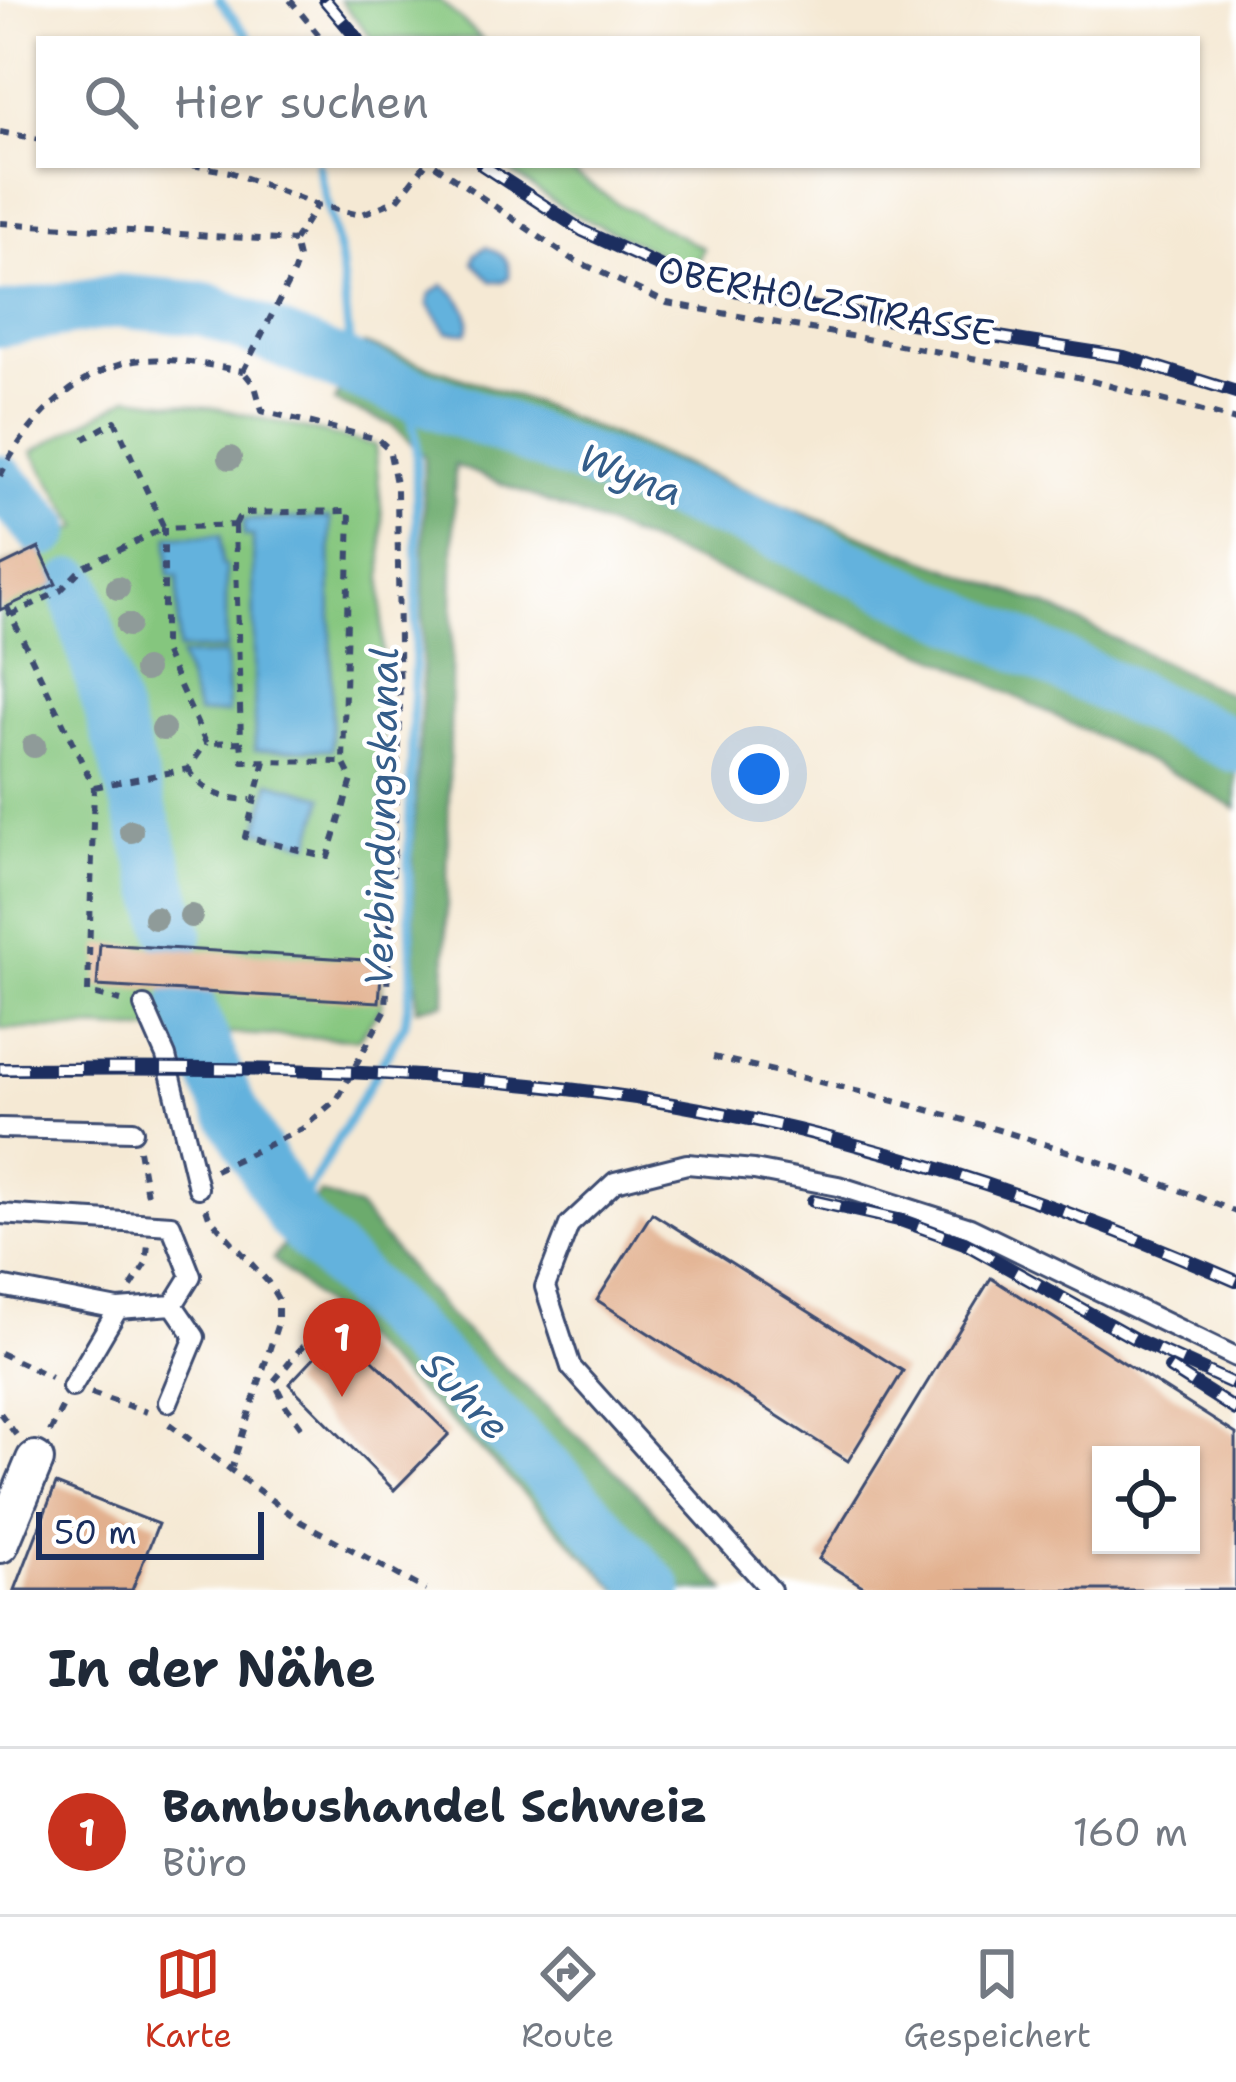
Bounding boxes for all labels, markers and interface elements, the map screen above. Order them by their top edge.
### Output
search box [36,36,1200,168]
icon: search [78,69,144,135]
text: Hier suchen [174,72,429,132]
street label: OBERHOLZSTRASSE [654,244,998,358]
water label: Wyna [572,431,690,517]
water label: Verbindungskanal [352,647,410,987]
your location [729,744,789,804]
pin: 1 [303,1298,381,1397]
water label: Suhre [410,1339,522,1451]
map controls [1092,1446,1200,1554]
button: locate [1092,1446,1200,1554]
scale bar [36,1506,264,1559]
text: 50 m [54,1510,137,1555]
text: In der Nähe [48,1634,376,1702]
text: Bambushandel Schweiz [162,1776,708,1836]
text: 1 [78,1806,96,1858]
text: 160 m [1073,1806,1188,1858]
text: Büro [162,1836,247,1888]
tab: Karte [145,1941,232,2058]
tab: Route [521,1941,614,2058]
tab: Gespeichert [904,1941,1091,2058]

